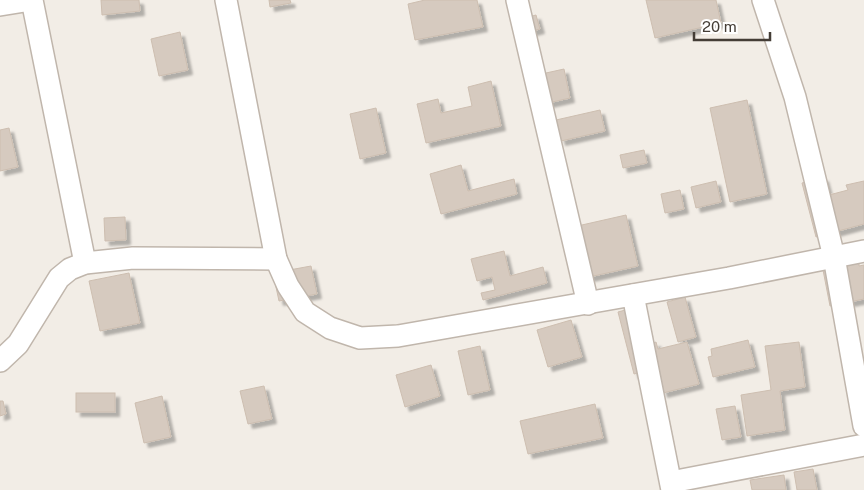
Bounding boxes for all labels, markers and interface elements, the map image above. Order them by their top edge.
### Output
scale bar [694,10,770,42]
text: 20 m [702,18,737,35]

